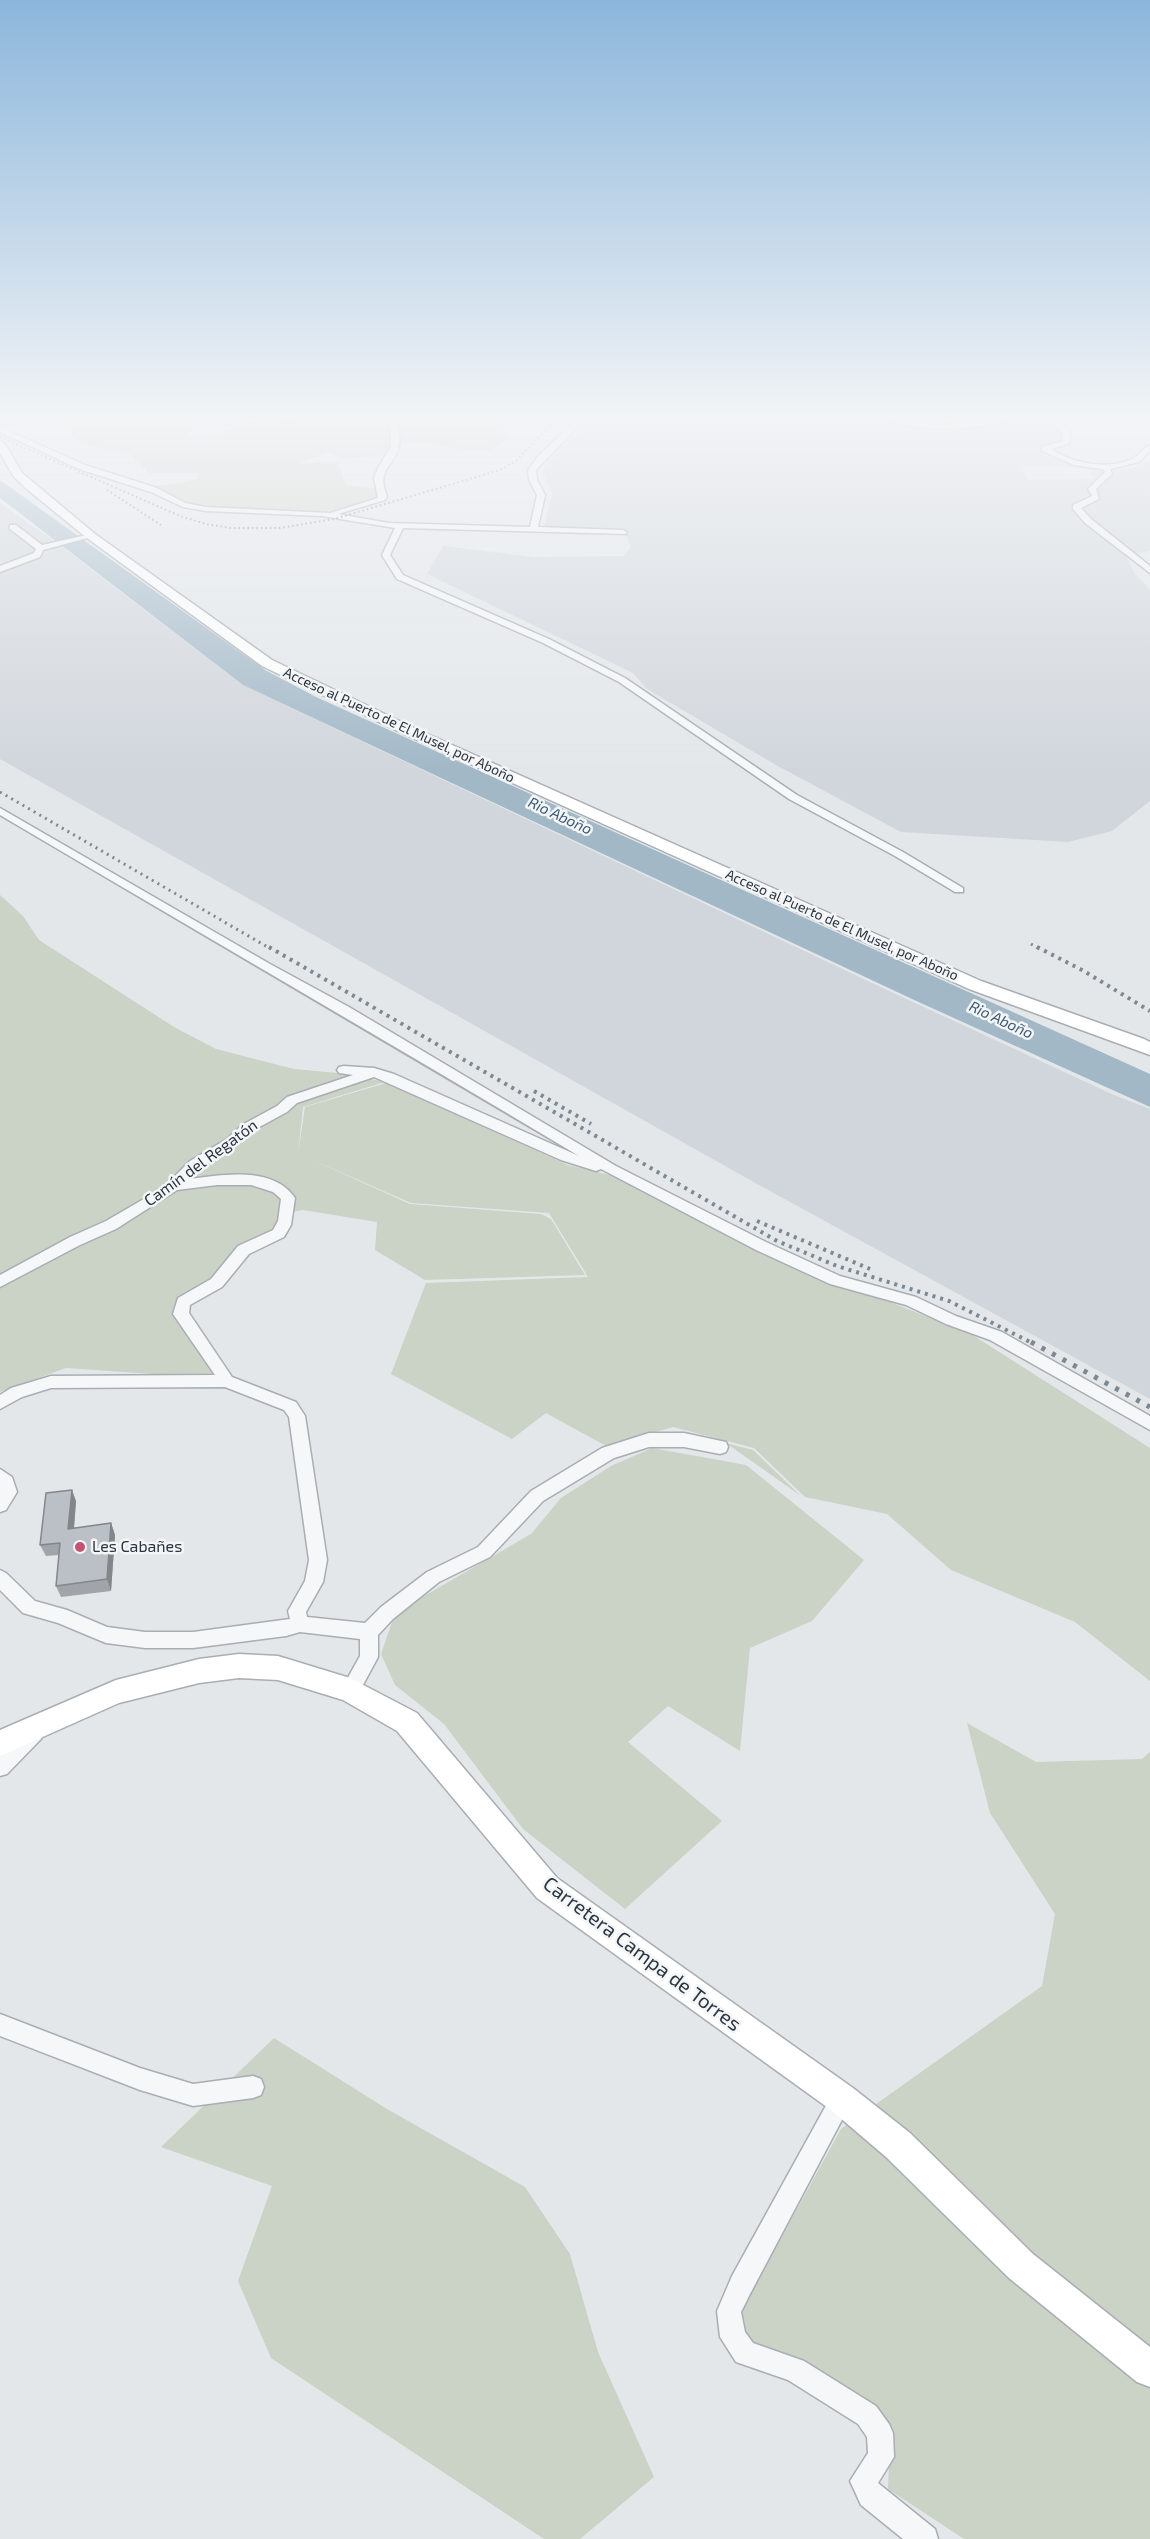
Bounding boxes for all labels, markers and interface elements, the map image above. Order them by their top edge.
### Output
street label: Acceso al Puerto de El Musel, por Aboño [281,664,517,786]
water label: Rio Aboño [525,793,595,839]
street label: Acceso al Puerto de El Musel, por Aboño [723,866,961,984]
water label: Rio Aboño [966,997,1036,1043]
street label: Camín del Regatón [141,1115,261,1211]
place label: Les Cabañes [92,1537,182,1557]
marker: Les Cabañes [73,1540,87,1554]
street label: Carretera Campa de Torres [538,1872,746,2036]

